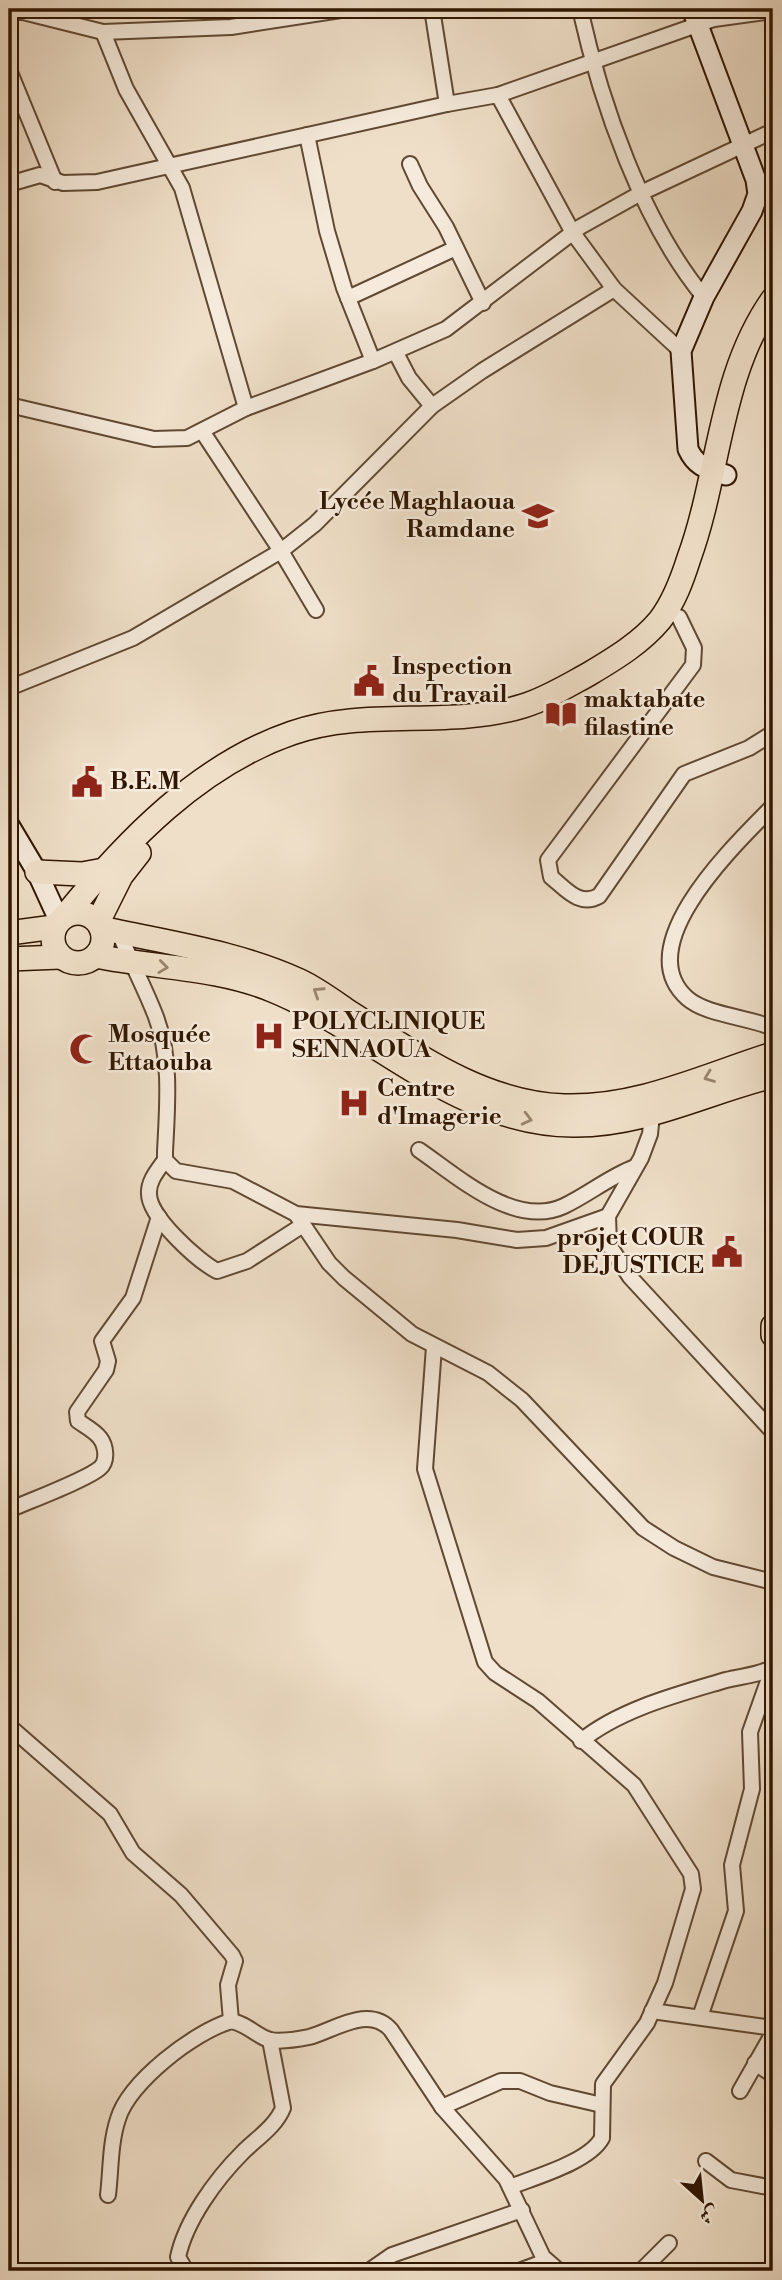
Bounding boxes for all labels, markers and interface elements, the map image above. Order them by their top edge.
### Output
place label: Lycée Maghlaoua Ramdane [319,487,516,545]
school or university icon: Lycée Maghlaoua Ramdane [521,499,555,533]
place label: Inspection du Travail [392,652,512,710]
public building icon: Inspection du Travail [352,664,386,698]
place label: maktabate filastine [584,685,705,743]
library icon: maktabate filastine [544,697,578,731]
public building icon: B.E.M [70,765,104,799]
place label: B.E.M [110,767,180,797]
one-way arrow [158,959,169,974]
one-way arrow [313,987,326,1000]
place label: POLYCLINIQUE SENNAOUA [292,1007,485,1065]
hospital icon: POLYCLINIQUE SENNAOUA [252,1019,286,1053]
place label: Mosquée Ettaouba [108,1020,213,1078]
mosque icon: Mosquée Ettaouba [68,1032,102,1066]
one-way arrow [703,1068,715,1082]
place label: Centre d'Imagerie [377,1074,502,1132]
hospital icon: Centre d'Imagerie [337,1086,371,1120]
one-way arrow [521,1111,533,1125]
place label: projet COUR DE JUSTICE [557,1223,705,1281]
public building icon: projet COUR DE JUSTICE [710,1235,744,1269]
north arrow [666,2164,736,2234]
text: ش [695,2199,723,2229]

